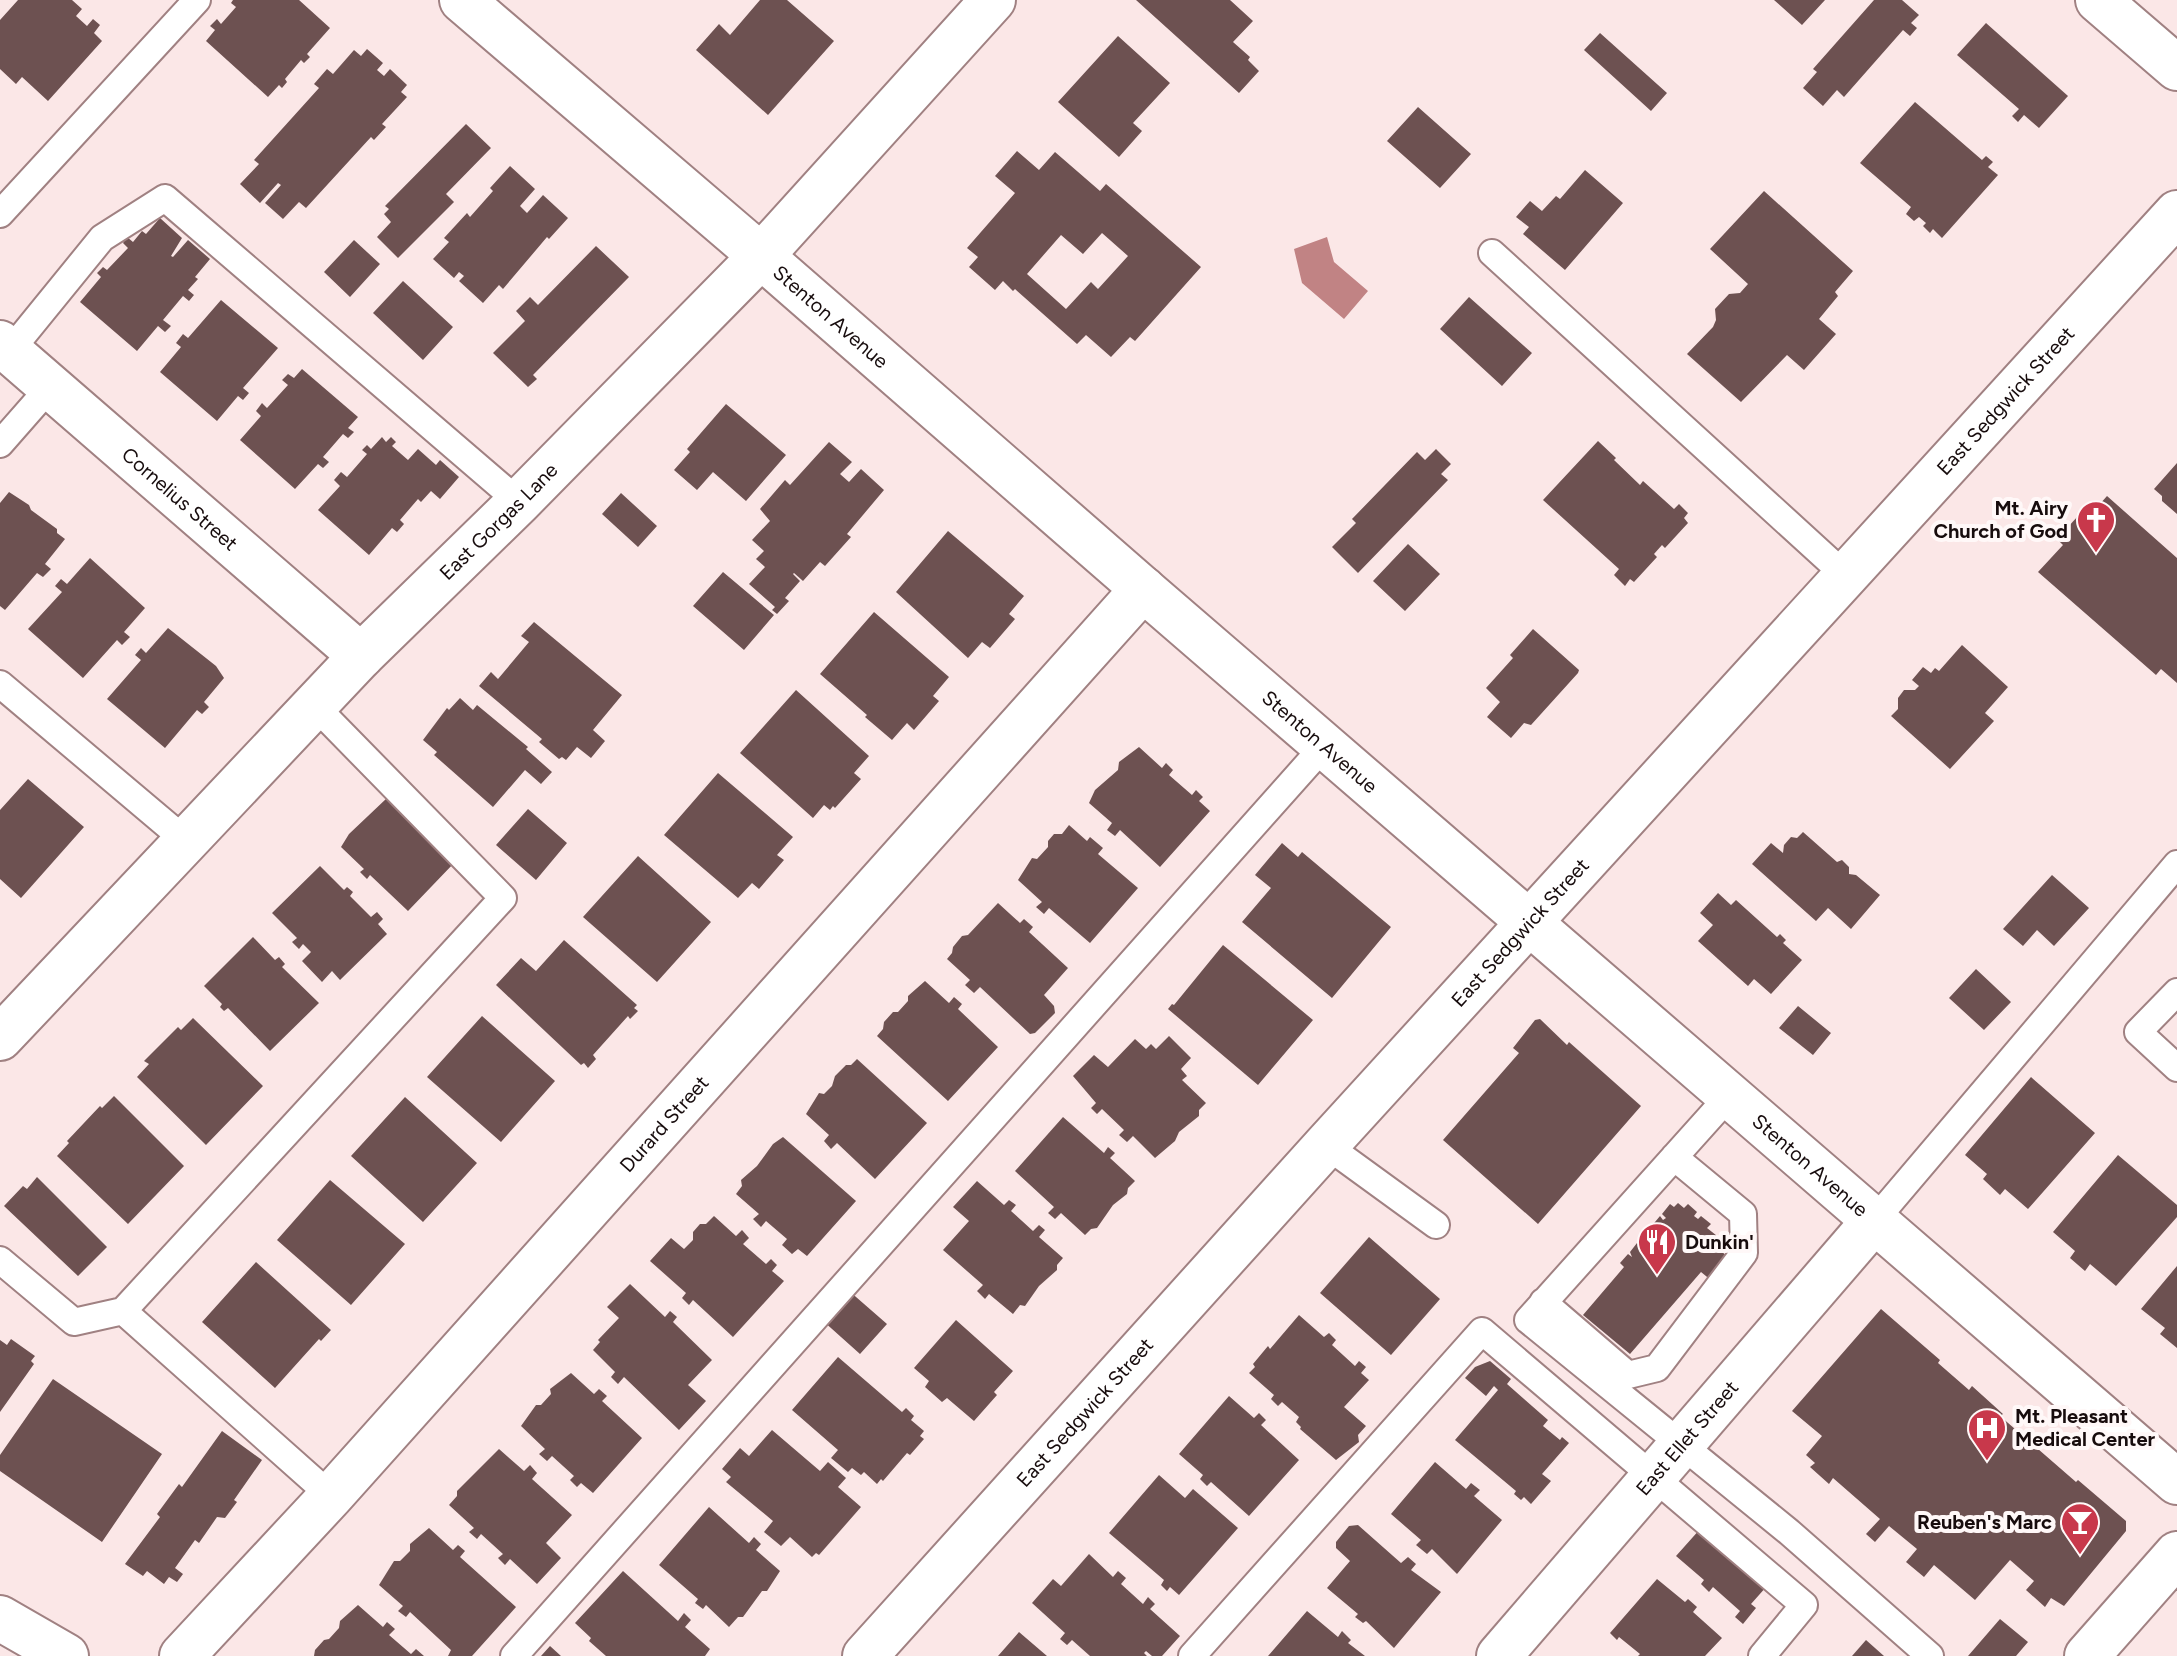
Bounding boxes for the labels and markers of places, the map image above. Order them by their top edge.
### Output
place label: Mt. Airy Church of God [1933,496,2068,543]
church icon: Mt. Airy Church of God [2075,499,2117,554]
restaurant icon: Dunkin' [1636,1221,1678,1276]
place label: Dunkin' [1685,1230,1754,1254]
place label: Mt. Pleasant Medical Center [2015,1404,2155,1451]
hospital icon: Mt. Pleasant Medical Center [1966,1407,2008,1462]
bar icon: Reuben's Marc [2059,1501,2101,1556]
place label: Reuben's Marc [1917,1510,2052,1534]

